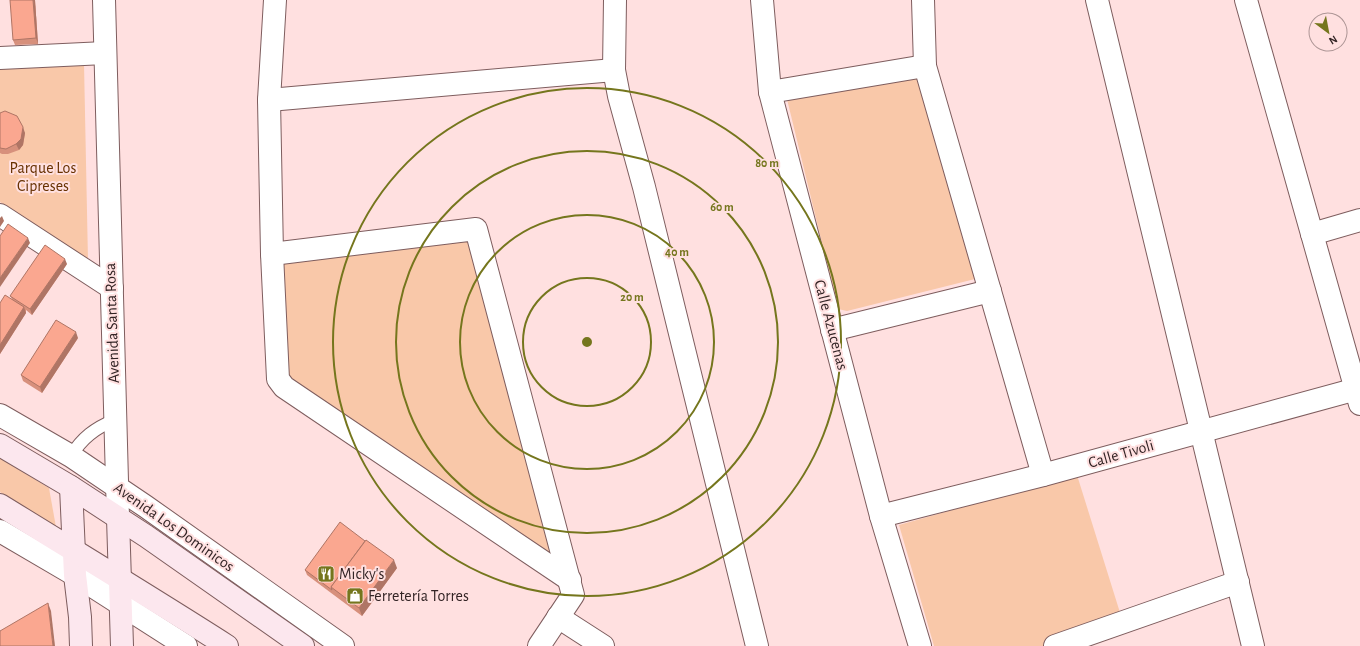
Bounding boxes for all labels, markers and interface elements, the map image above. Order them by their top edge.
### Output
north arrow [1308,12,1348,52]
text: N [1327,33,1339,47]
text: 80 m [755,157,779,169]
park label: Parque Los Cipreses [10,160,76,194]
text: 60 m [710,201,734,213]
text: 40 m [665,246,689,258]
street label: Avenida Santa Rosa [102,262,122,384]
street label: Calle Azucenas [811,278,851,372]
text: 20 m [620,291,644,303]
centre of rings [580,335,594,349]
street label: Calle Tivoli [1086,437,1156,471]
street label: Avenida Los Dominicos [111,479,237,575]
restaurant icon: Micky's [316,564,336,584]
place label: Micky's [339,566,384,583]
shop icon: Ferretería Torres [345,586,365,606]
place label: Ferretería Torres [368,588,469,604]

